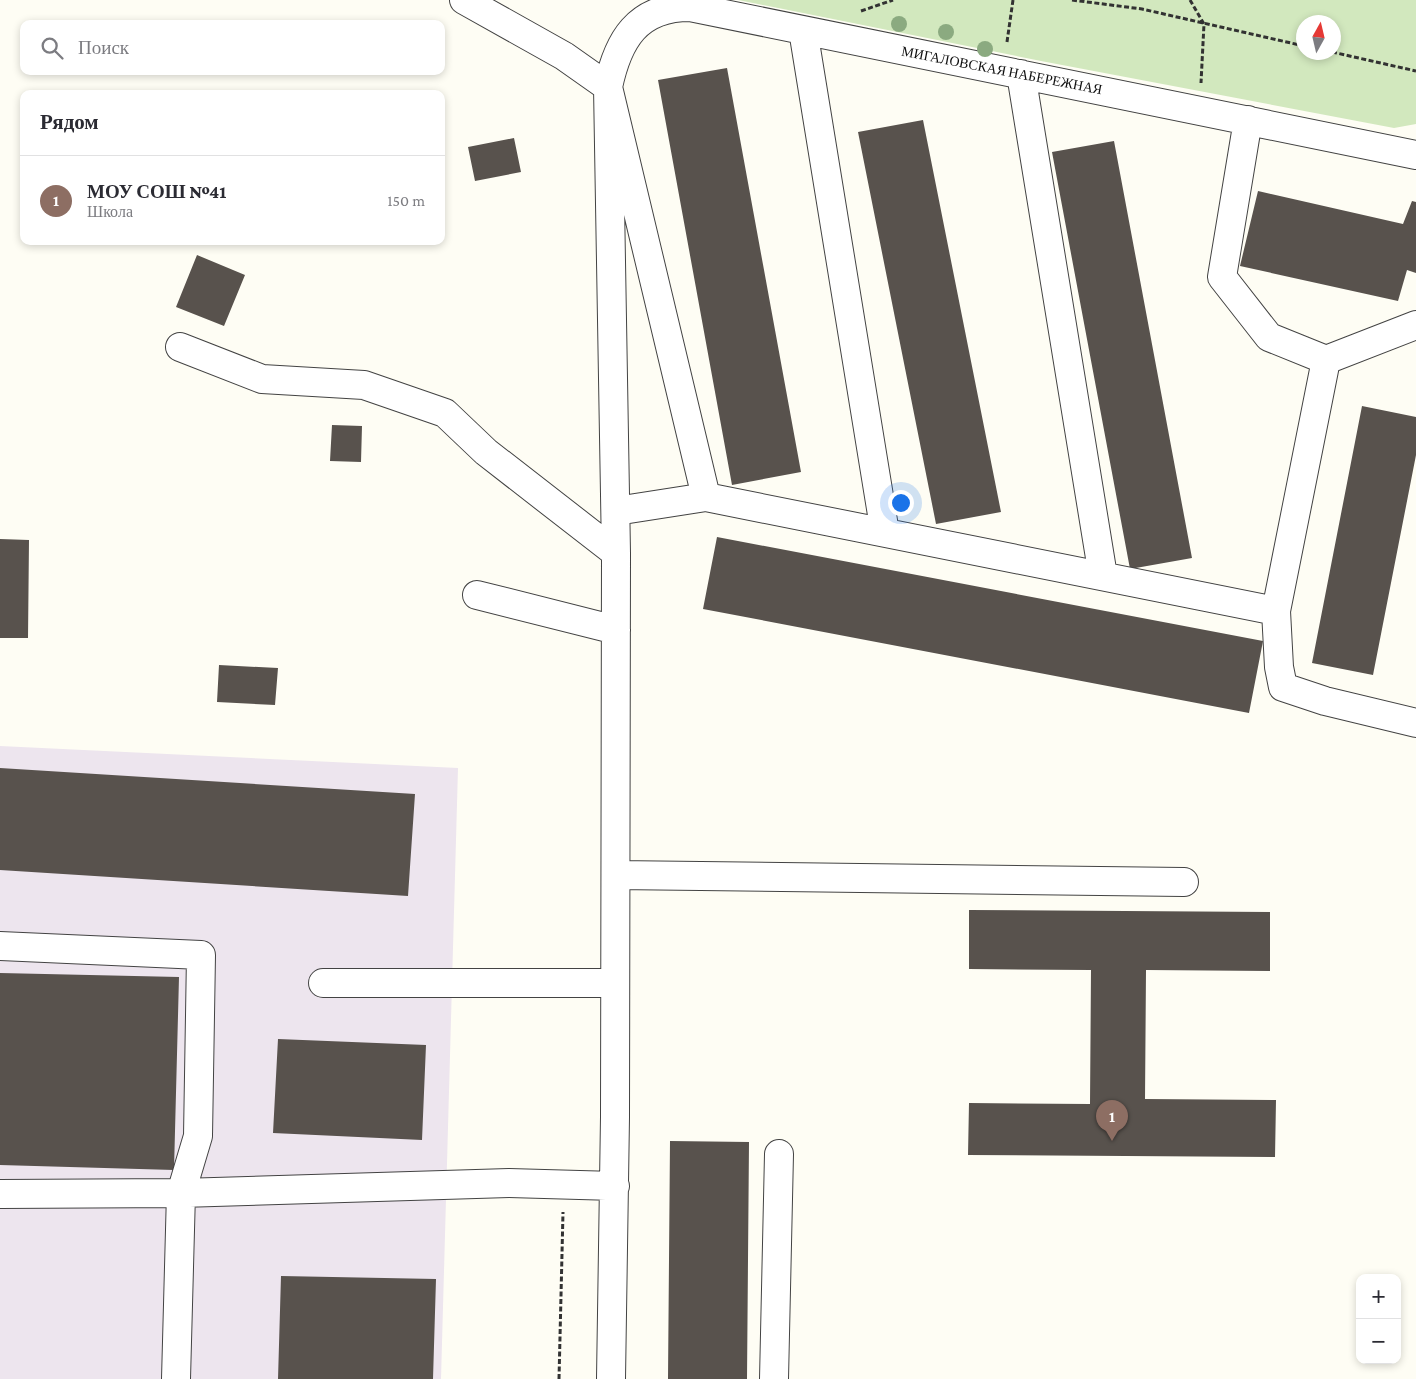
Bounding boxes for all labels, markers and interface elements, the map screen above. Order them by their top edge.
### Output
north arrow [1296,15,1341,60]
search box [20,20,445,75]
icon: search [38,34,66,62]
text: Поиск [78,37,129,58]
street label: МИГАЛОВСКАЯ НАБЕРЕЖНАЯ [900,43,1104,97]
text: Рядом [40,110,99,134]
text: МОУ СОШ №41 [87,181,226,202]
text: 1 [53,192,59,209]
text: 150 m [387,192,425,209]
text: Школа [87,203,133,220]
your location [888,490,914,516]
pin: 1 [1096,1100,1128,1141]
map controls [1356,1274,1401,1364]
button: + [1356,1274,1401,1319]
button: − [1356,1319,1401,1364]

